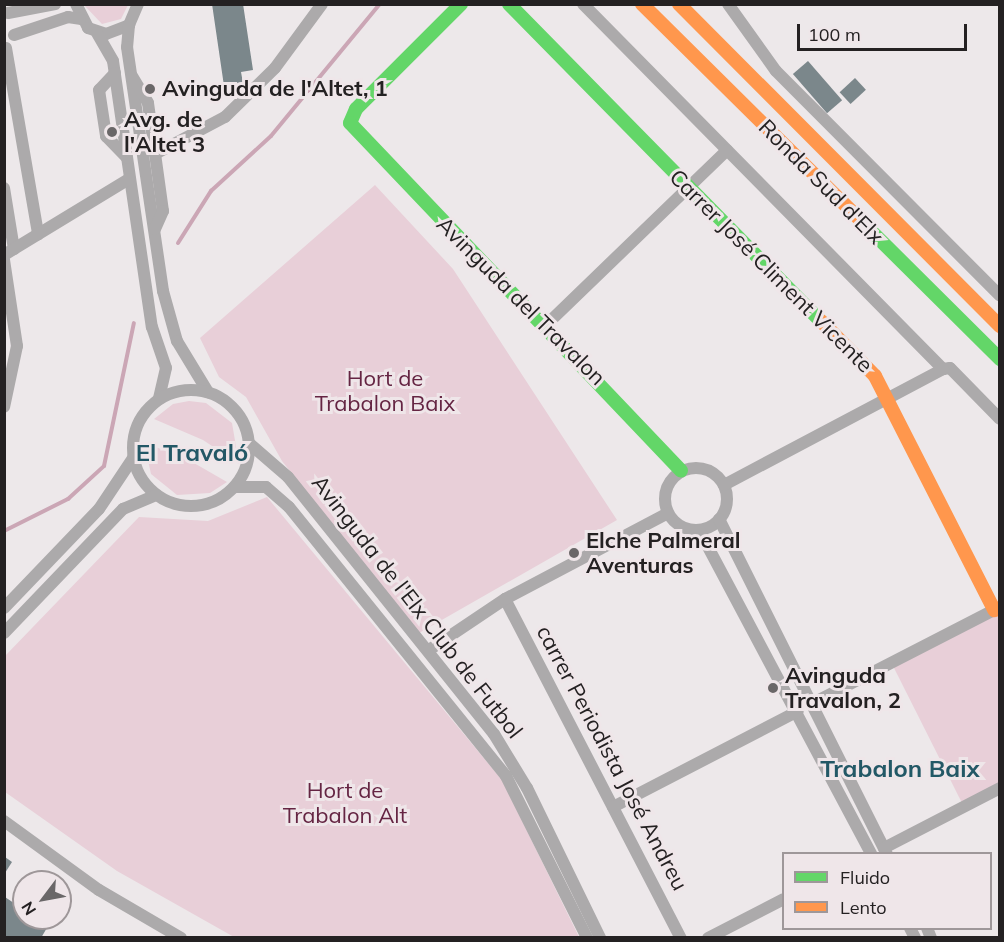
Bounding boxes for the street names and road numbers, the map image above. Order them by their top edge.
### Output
street label: Ronda Sud d'Elx [753,114,889,250]
street label: Carrer José Climent Vicente [664,164,878,378]
street label: Avinguda del Travalon [431,211,611,391]
street label: Avinguda de l'Elx Club de Futbol [306,470,528,744]
street label: carrer Periodista José Andreu [531,621,693,895]

